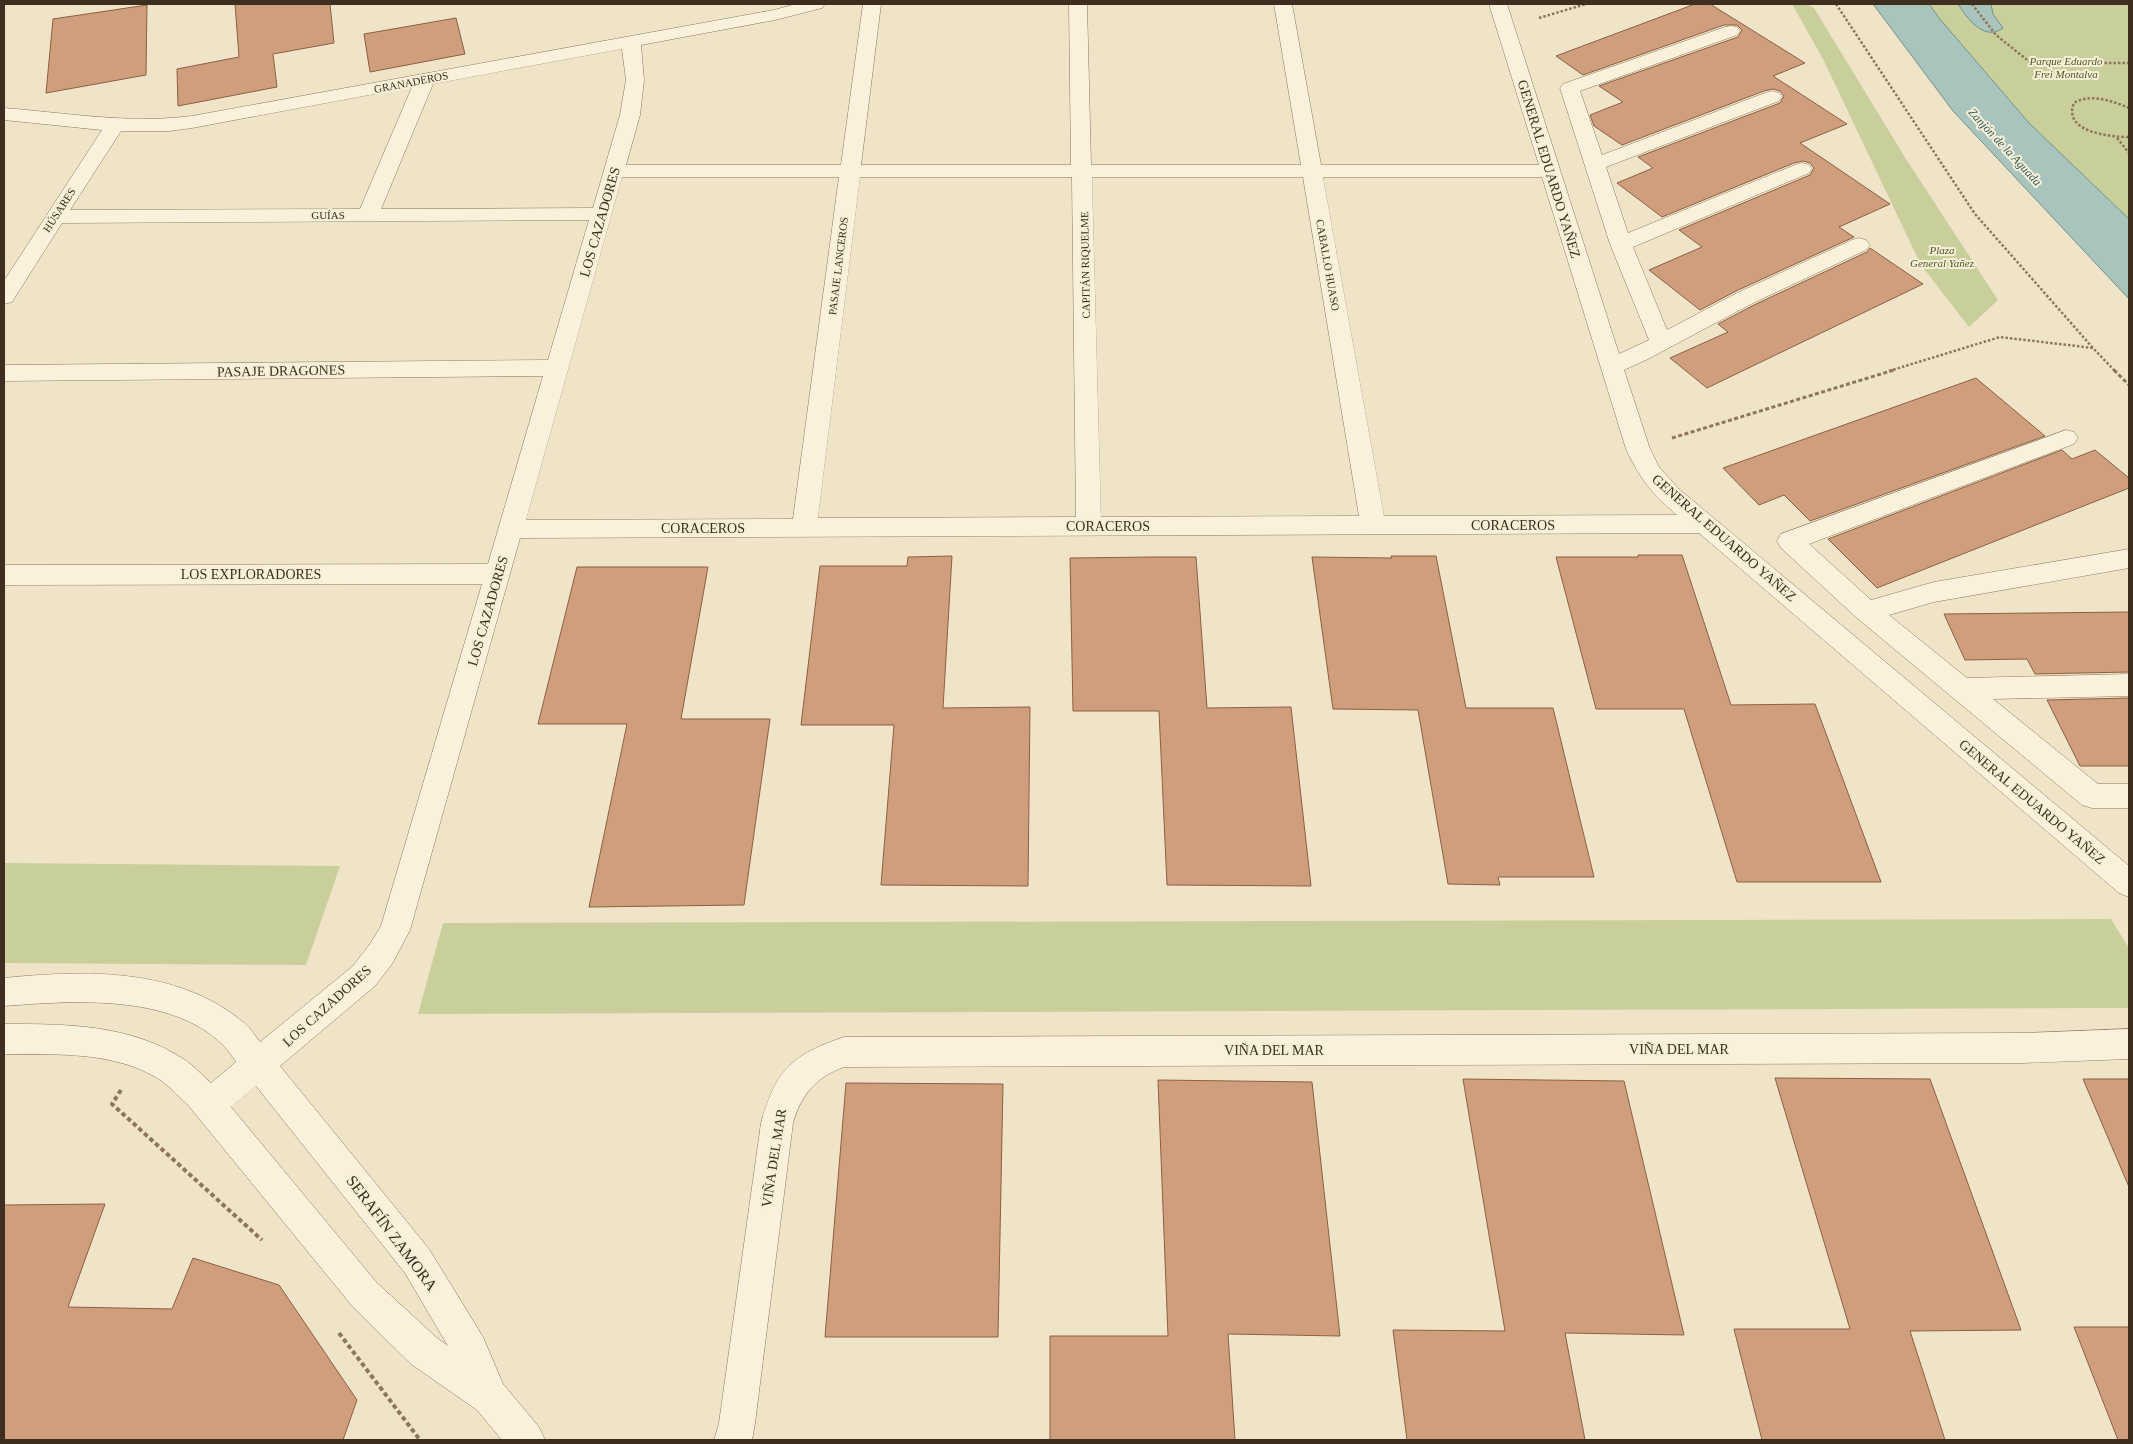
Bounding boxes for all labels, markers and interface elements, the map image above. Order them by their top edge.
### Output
park label: Parque Eduardo Frei Montalva [2029,55,2103,80]
street label: GRANADEROS [373,69,449,95]
street label: GENERAL EDUARDO YAÑEZ [1515,78,1583,260]
water label: Zanjón de la Aguada [1966,105,2044,189]
street label: LOS CAZADORES [577,165,623,279]
street label: HÚSARES [40,186,78,234]
street label: GUÍAS [311,209,345,221]
street label: CAPITÁN RIQUELME [1078,211,1092,319]
street label: PASAJE LANCEROS [826,216,850,316]
street label: CABALLO HUASO [1314,218,1342,312]
park label: Plaza General Yañez [1910,244,1975,269]
street label: PASAJE DRAGONES [217,362,345,380]
street label: GENERAL EDUARDO YAÑEZ [1649,471,1799,605]
street label: CORACEROS [1471,518,1555,533]
street label: CORACEROS [1066,519,1150,534]
street label: CORACEROS [661,521,745,536]
street label: LOS CAZADORES [465,554,511,668]
street label: LOS EXPLORADORES [181,567,321,582]
street label: GENERAL EDUARDO YAÑEZ [1956,737,2108,867]
street label: LOS CAZADORES [280,962,374,1050]
street label: VIÑA DEL MAR [1629,1042,1730,1057]
street label: VIÑA DEL MAR [1224,1043,1325,1058]
street label: VIÑA DEL MAR [759,1107,789,1208]
street label: SERAFÍN ZAMORA [343,1171,442,1294]

